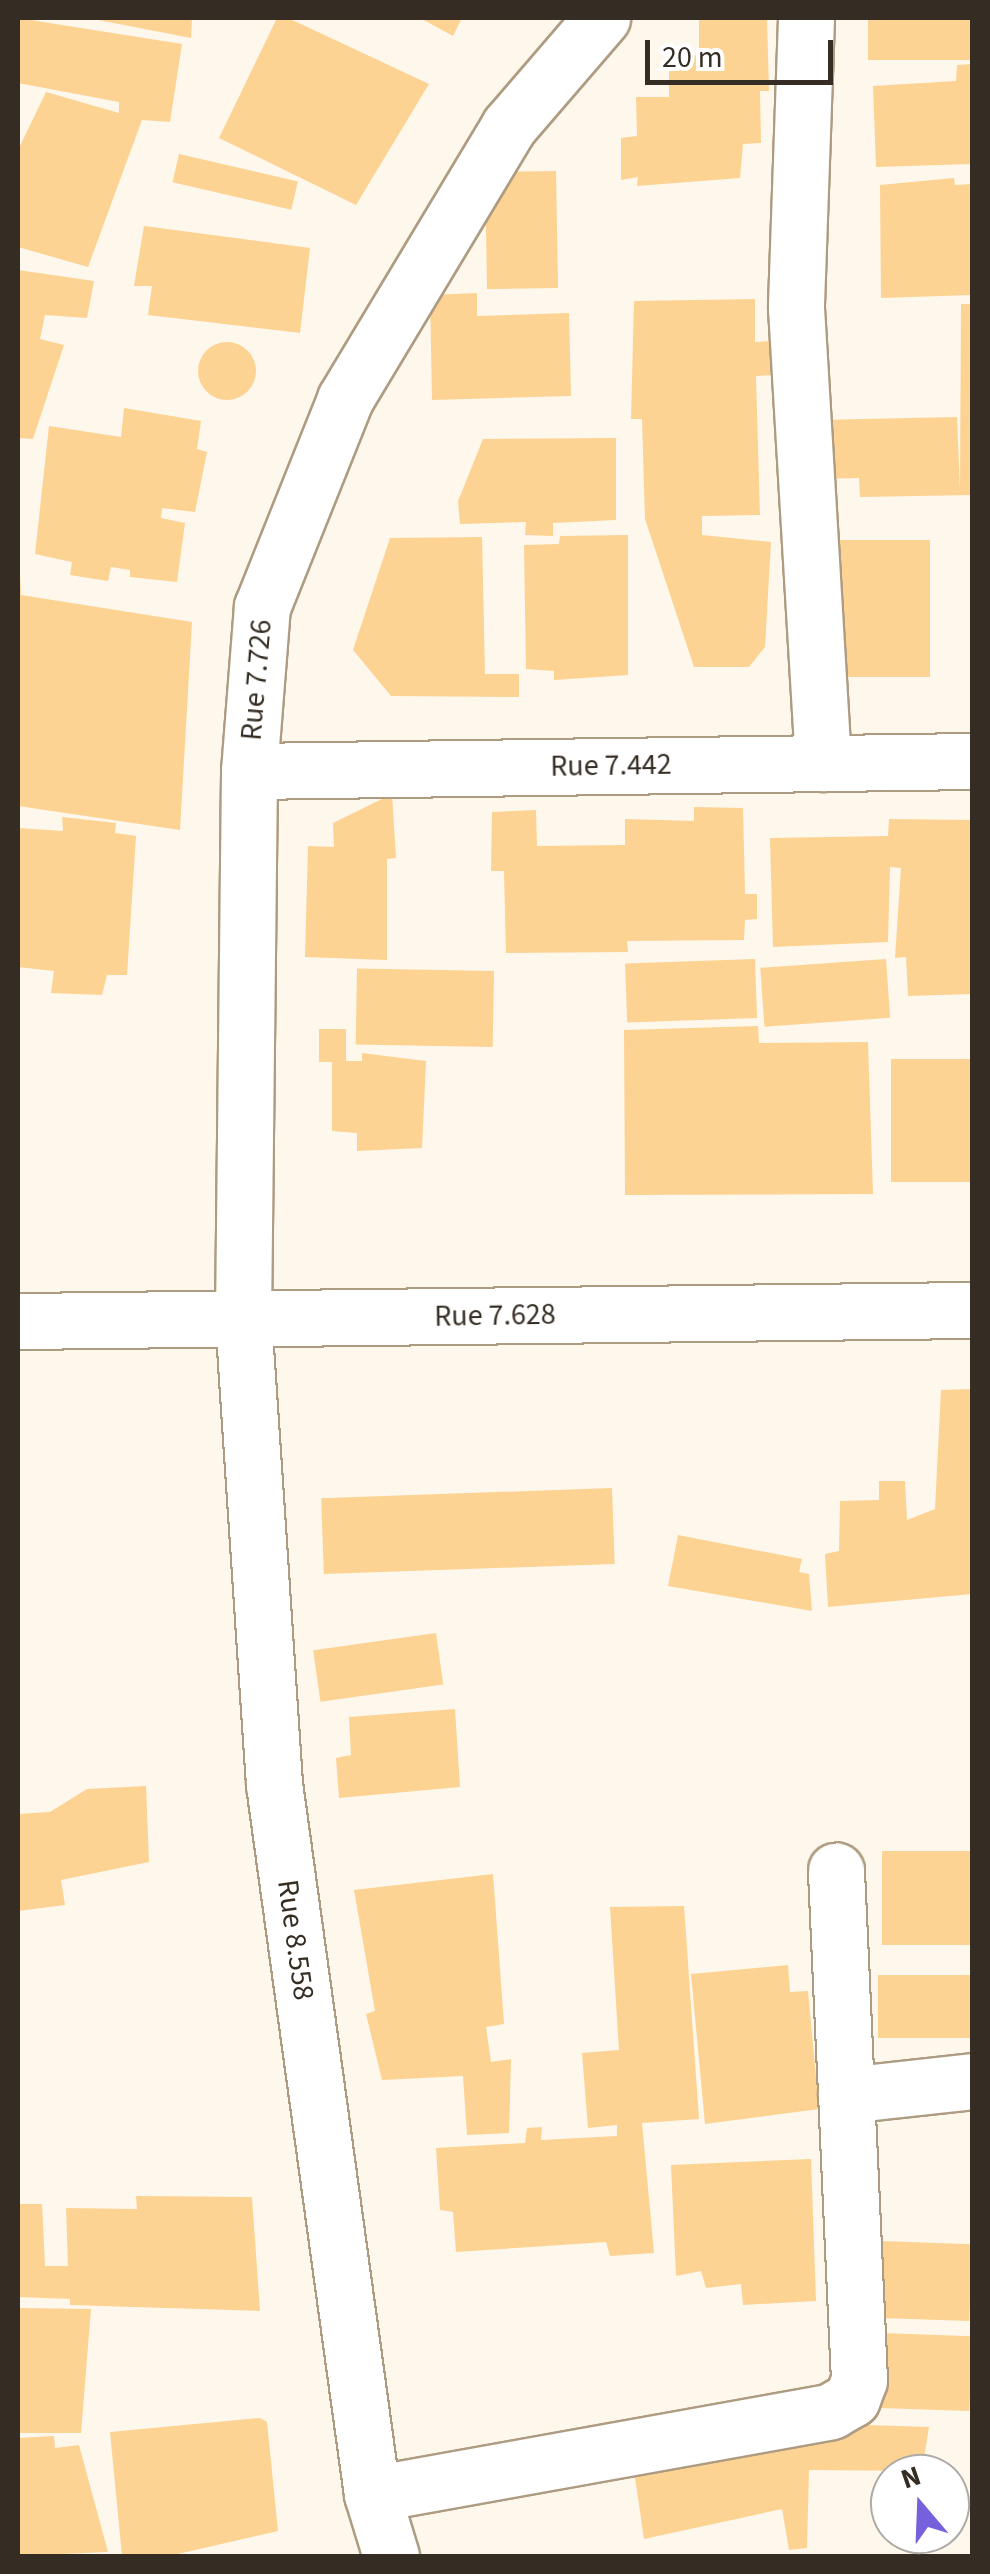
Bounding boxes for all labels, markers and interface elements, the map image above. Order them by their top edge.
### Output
scale bar [650,20,838,82]
text: 20 m [662,36,723,79]
street label: Rue 7.726 [234,618,280,742]
street label: Rue 7.442 [550,747,672,785]
street label: Rue 7.628 [434,1297,556,1335]
street label: Rue 8.558 [269,1877,321,2003]
north arrow [870,2454,970,2554]
text: N [896,2456,926,2499]

